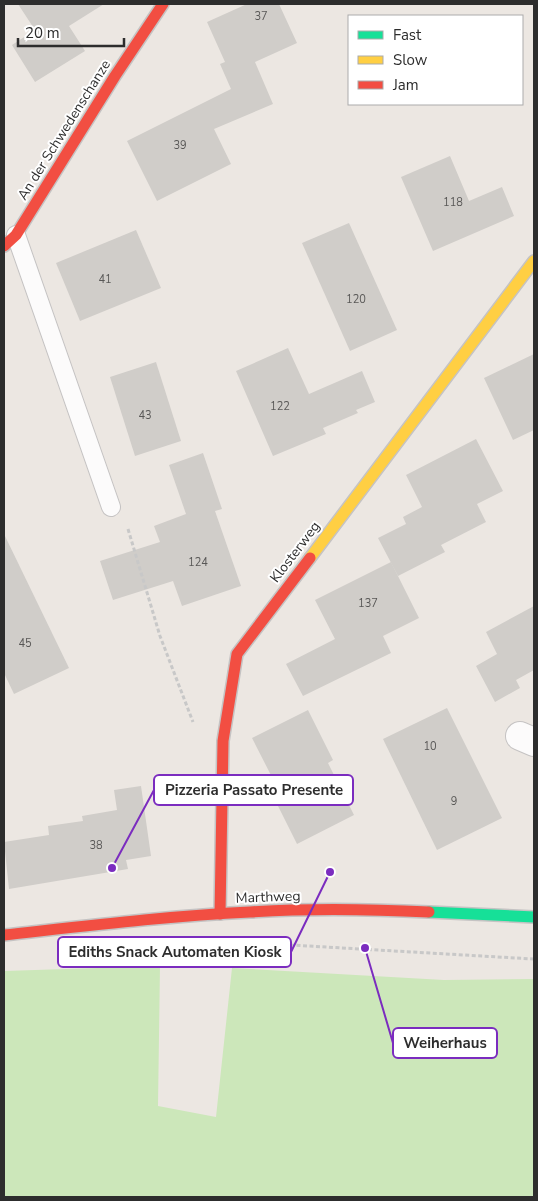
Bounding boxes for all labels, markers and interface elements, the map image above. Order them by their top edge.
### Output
house number: 37 [254,9,268,24]
scale bar [18,15,124,47]
legend [348,15,523,105]
text: 20 m [25,23,60,43]
text: Fast [393,25,422,45]
text: Slow [393,50,428,70]
street label: An der Schwedenschanze [13,56,115,204]
text: Jam [392,75,419,95]
house number: 39 [173,138,187,153]
house number: 118 [443,195,463,210]
house number: 41 [98,272,112,287]
house number: 120 [346,292,366,307]
house number: 122 [270,399,290,414]
house number: 43 [138,408,152,423]
street label: Klosterweg [266,517,324,587]
house number: 124 [188,555,208,570]
house number: 137 [358,596,378,611]
house number: 45 [18,636,32,651]
house number: 10 [423,739,437,754]
callout: Pizzeria Passato Presente [154,775,353,805]
text: Pizzeria Passato Presente [165,780,343,800]
house number: 9 [451,794,457,809]
house number: 38 [89,838,103,853]
street label: Marthweg [235,886,301,908]
callout: Ediths Snack Automaten Kiosk [58,937,291,967]
text: Ediths Snack Automaten Kiosk [68,942,283,962]
callout: Weiherhaus [393,1028,497,1058]
text: Weiherhaus [403,1033,487,1053]

